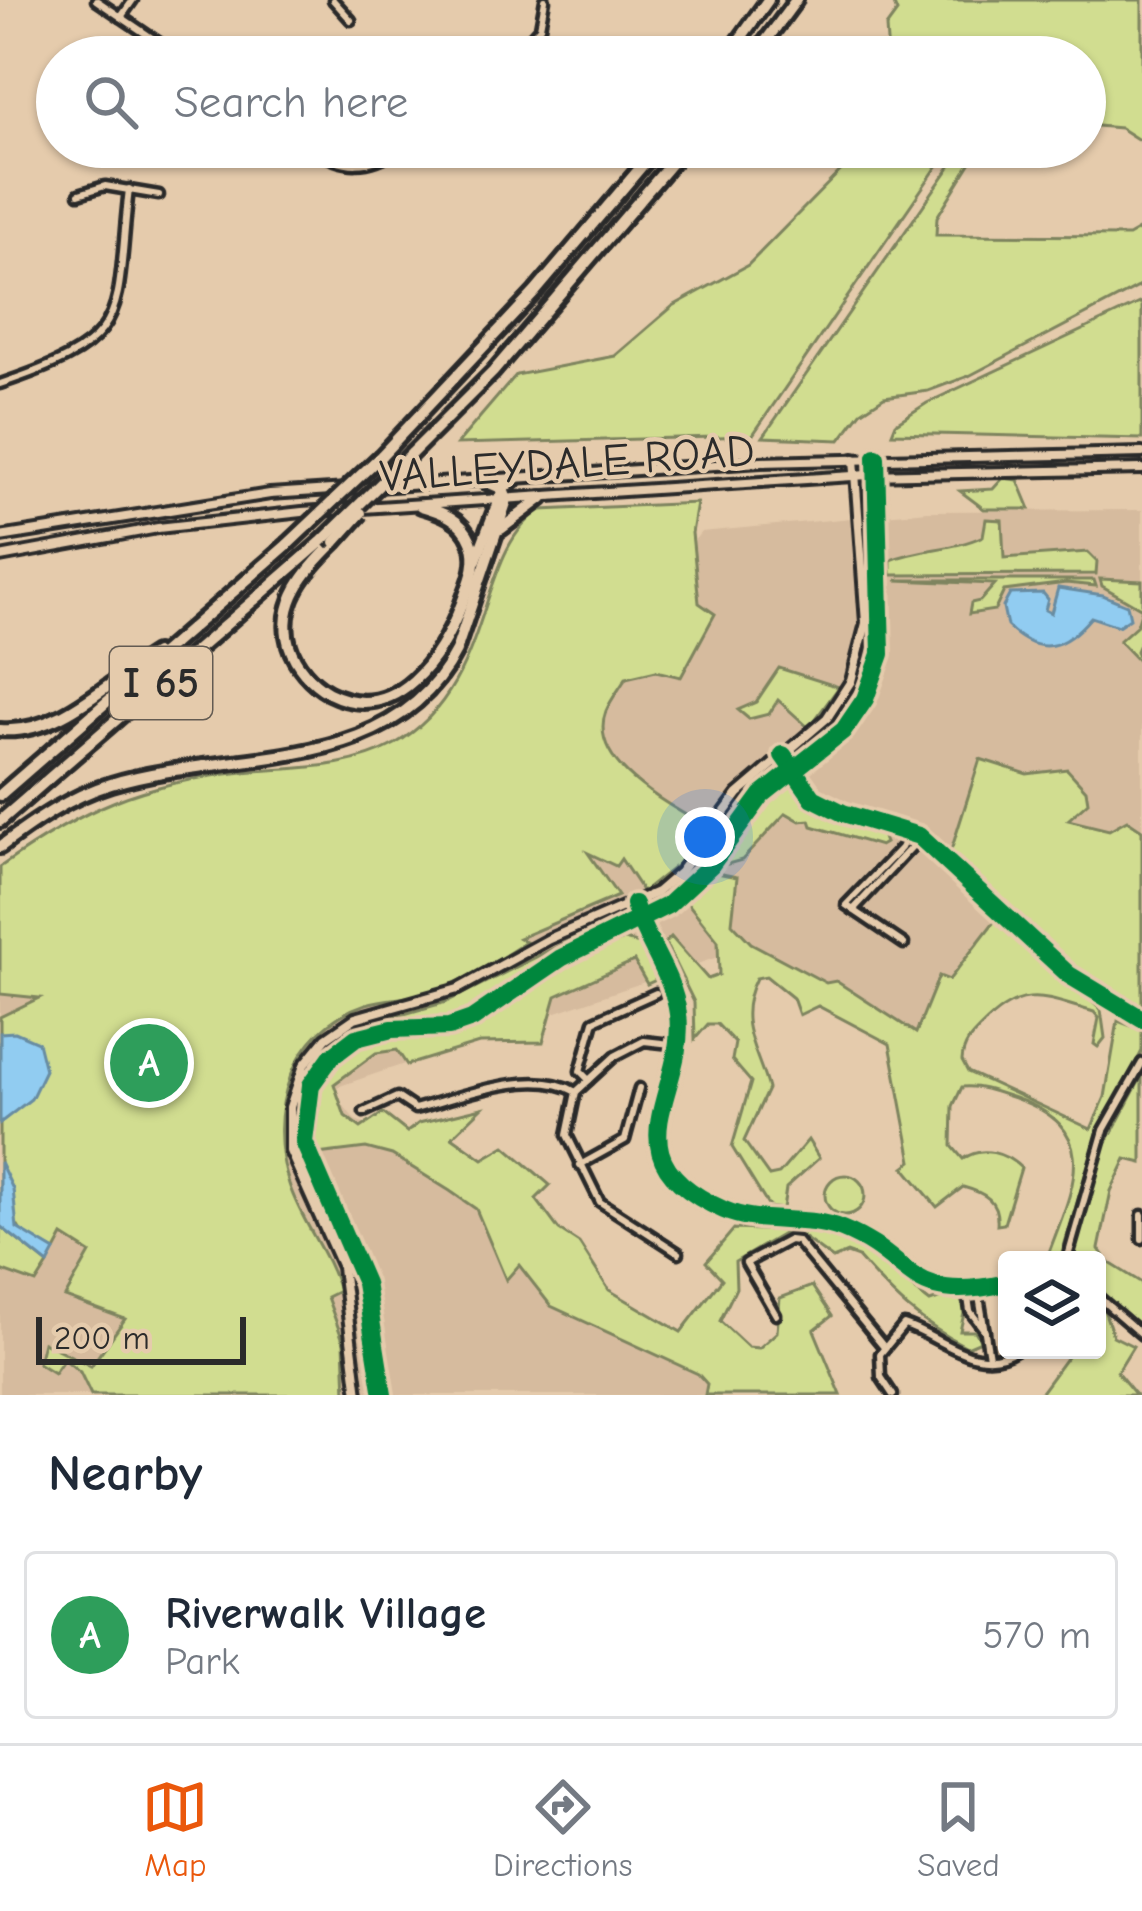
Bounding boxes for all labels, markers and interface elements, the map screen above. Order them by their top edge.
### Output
search box [36,36,1106,168]
icon: search [78,69,144,135]
text: Search here [174,76,408,128]
street label: VALLEYDALE ROAD [378,424,756,502]
road number: I 65 [110,647,212,719]
your location [675,807,735,867]
pin: A [110,1018,188,1108]
map controls [998,1251,1106,1359]
button: layers [998,1251,1106,1359]
scale bar [36,1311,246,1364]
text: 200 m [54,1319,150,1357]
text: Nearby [48,1444,202,1503]
text: Riverwalk Village [165,1587,486,1639]
text: A [79,1613,101,1658]
text: 570 m [982,1613,1091,1658]
text: Park [165,1639,240,1684]
tab: Map [142,1774,208,1884]
tab: Directions [493,1774,633,1884]
tab: Saved [917,1774,1000,1884]

